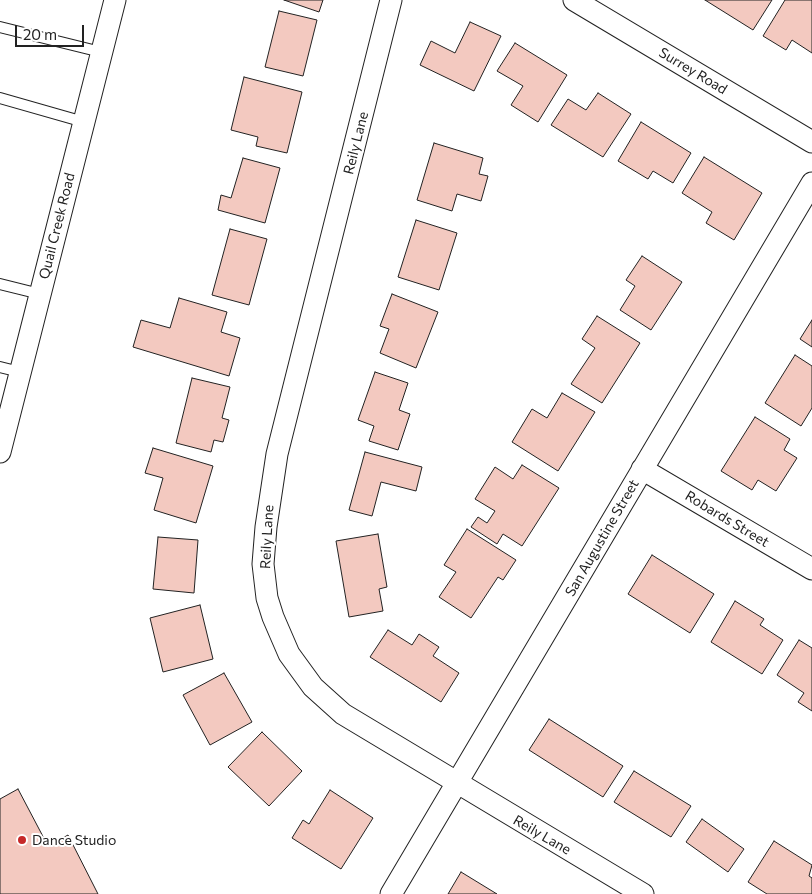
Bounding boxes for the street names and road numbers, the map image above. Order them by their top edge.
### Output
street label: Surrey Road [656,44,730,98]
street label: Reily Lane [340,110,372,176]
street label: Quail Creek Road [36,171,78,281]
street label: San Augustine Street [562,477,642,599]
street label: Robards Street [682,487,772,551]
street label: Reily Lane [257,505,277,569]
street label: Reily Lane [510,812,574,858]

